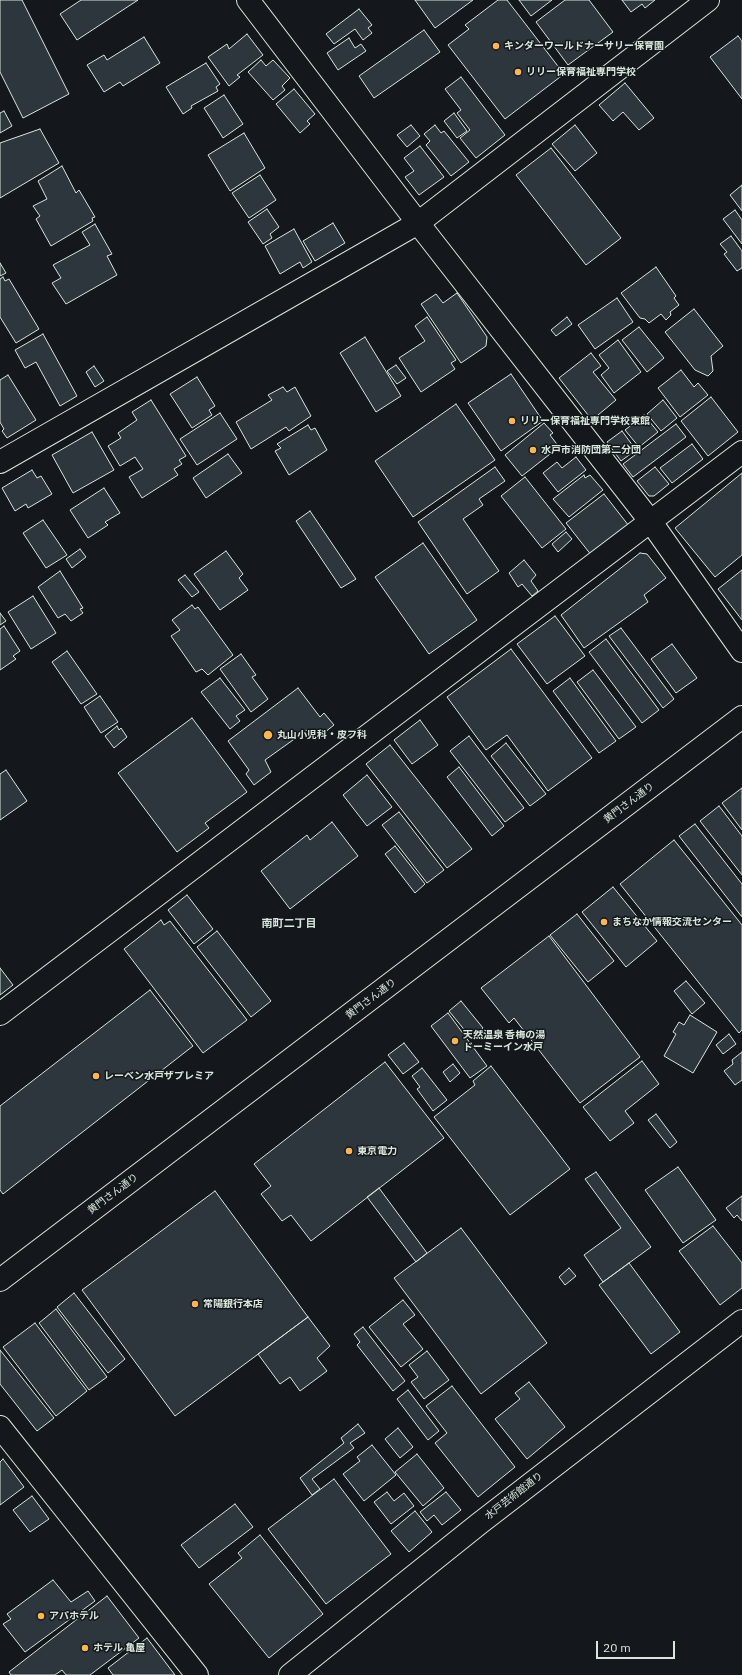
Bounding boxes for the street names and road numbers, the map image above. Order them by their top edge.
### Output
street label: 黄門さん通り [601,780,657,826]
street label: 黄門さん通り [343,976,399,1022]
street label: 黄門さん通り [85,1171,141,1217]
street label: 水戸芸術館通り [483,1470,545,1522]

